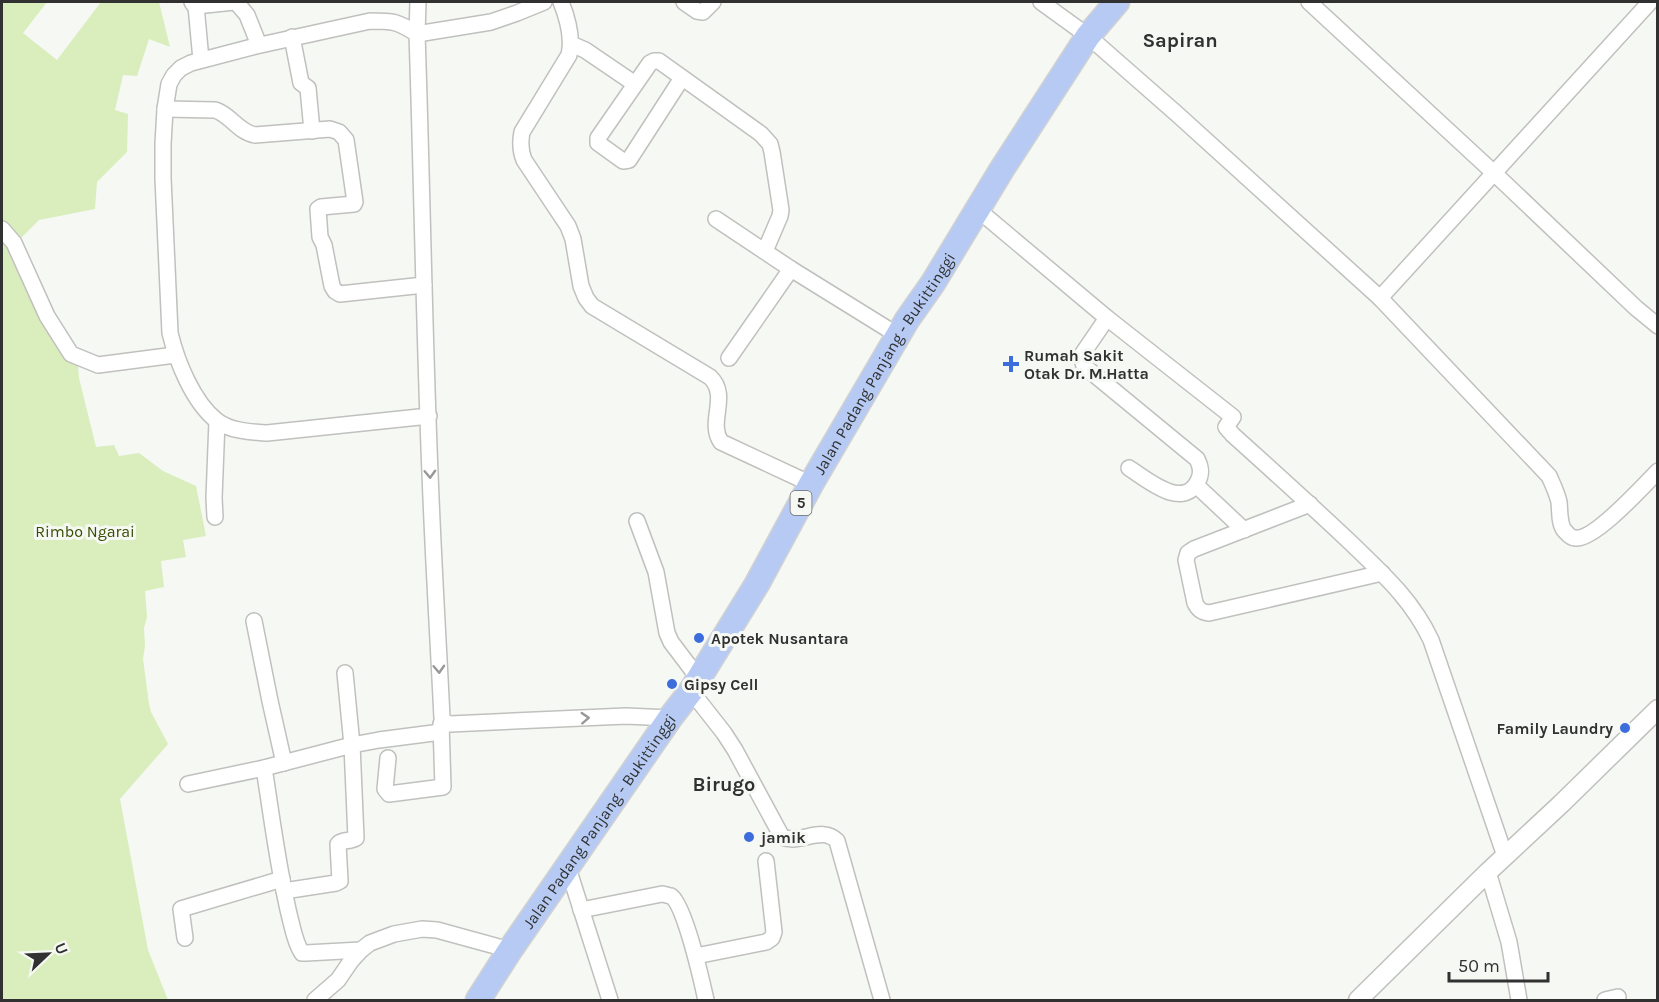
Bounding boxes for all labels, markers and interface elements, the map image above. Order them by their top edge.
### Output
district label: Sapiran [1142,29,1218,52]
street label: Jalan Padang Panjang - Bukittinggi [809,249,959,478]
place label: Rumah Sakit Otak Dr. M.Hatta [1024,346,1149,383]
marker: Rumah Sakit Otak Dr. M.Hatta [1002,355,1020,373]
one-way arrow [424,470,436,479]
road number: 5 [790,491,812,515]
park label: Rimbo Ngarai [35,522,135,541]
place label: Apotek Nusantara [711,629,849,648]
marker: Apotek Nusantara [692,631,706,645]
one-way arrow [433,664,446,673]
place label: Gipsy Cell [684,675,759,694]
marker: Gipsy Cell [665,677,679,691]
street label: Jalan Padang Panjang - Bukittinggi [518,710,679,932]
one-way arrow [581,711,590,724]
place label: Family Laundry [1496,719,1613,738]
marker: Family Laundry [1618,721,1632,735]
district label: Birugo [693,773,755,796]
place label: jamik [759,828,806,847]
marker: jamik [742,830,756,844]
north arrow [18,924,78,984]
text: U [50,940,72,957]
scale bar [1449,945,1548,983]
text: 50 m [1458,955,1500,977]

